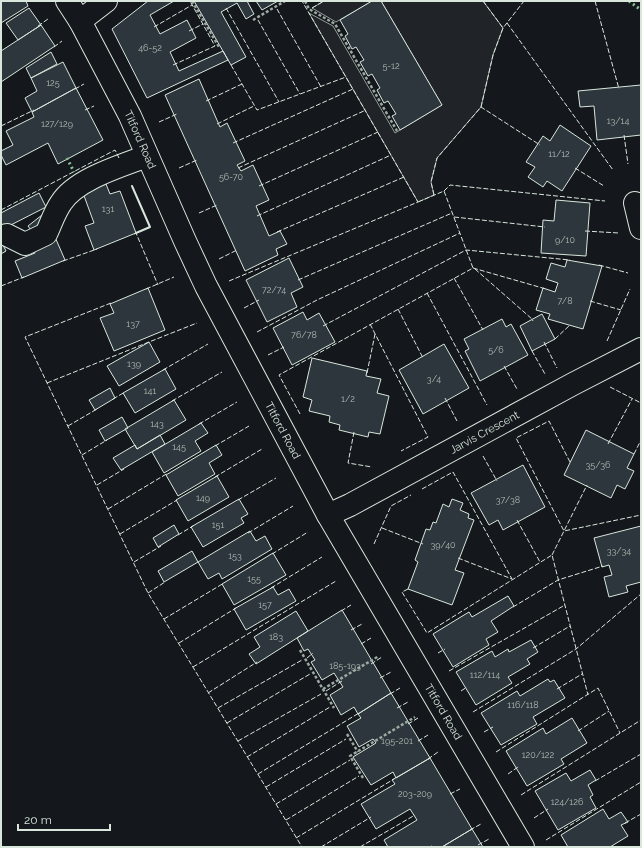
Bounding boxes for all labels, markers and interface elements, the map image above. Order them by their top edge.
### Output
house number: 46-52 [138,43,162,53]
house number: 5-12 [382,61,400,71]
house number: 125 [46,78,60,88]
street label: Titford Road [122,108,159,171]
house number: 13/14 [607,116,629,126]
house number: 127/129 [41,119,73,129]
house number: 11/12 [548,149,570,159]
house number: 56-70 [219,172,244,182]
house number: 131 [102,204,114,214]
house number: 9/10 [555,235,575,245]
house number: 72/74 [262,285,286,295]
house number: 7/8 [557,296,573,306]
house number: 137 [126,319,140,329]
house number: 76/78 [291,330,317,340]
house number: 5/6 [488,345,504,355]
house number: 139 [127,359,141,369]
house number: 3/4 [427,374,441,384]
house number: 141 [144,386,156,396]
house number: 1/2 [341,394,355,404]
street label: Titford Road [262,400,303,461]
street label: Jarvis Crescent [447,408,522,456]
house number: 143 [150,419,164,429]
house number: 145 [172,442,186,452]
house number: 35/36 [585,460,611,470]
house number: 149 [196,493,210,503]
house number: 37/38 [496,495,520,505]
house number: 151 [212,520,224,530]
house number: 39/40 [430,540,456,550]
house number: 33/34 [607,546,631,556]
house number: 153 [228,551,242,561]
house number: 155 [247,574,261,584]
house number: 157 [258,600,272,610]
house number: 183 [269,632,283,642]
house number: 185-193 [329,661,361,671]
house number: 112/114 [470,670,500,680]
street label: Titford Road [422,681,465,742]
house number: 116/118 [507,700,539,710]
house number: 195-201 [381,736,413,746]
house number: 120/122 [522,750,555,760]
house number: 203-209 [398,789,432,799]
house number: 124/126 [551,797,584,807]
scale bar [18,806,110,832]
text: 20 m [24,813,52,827]

